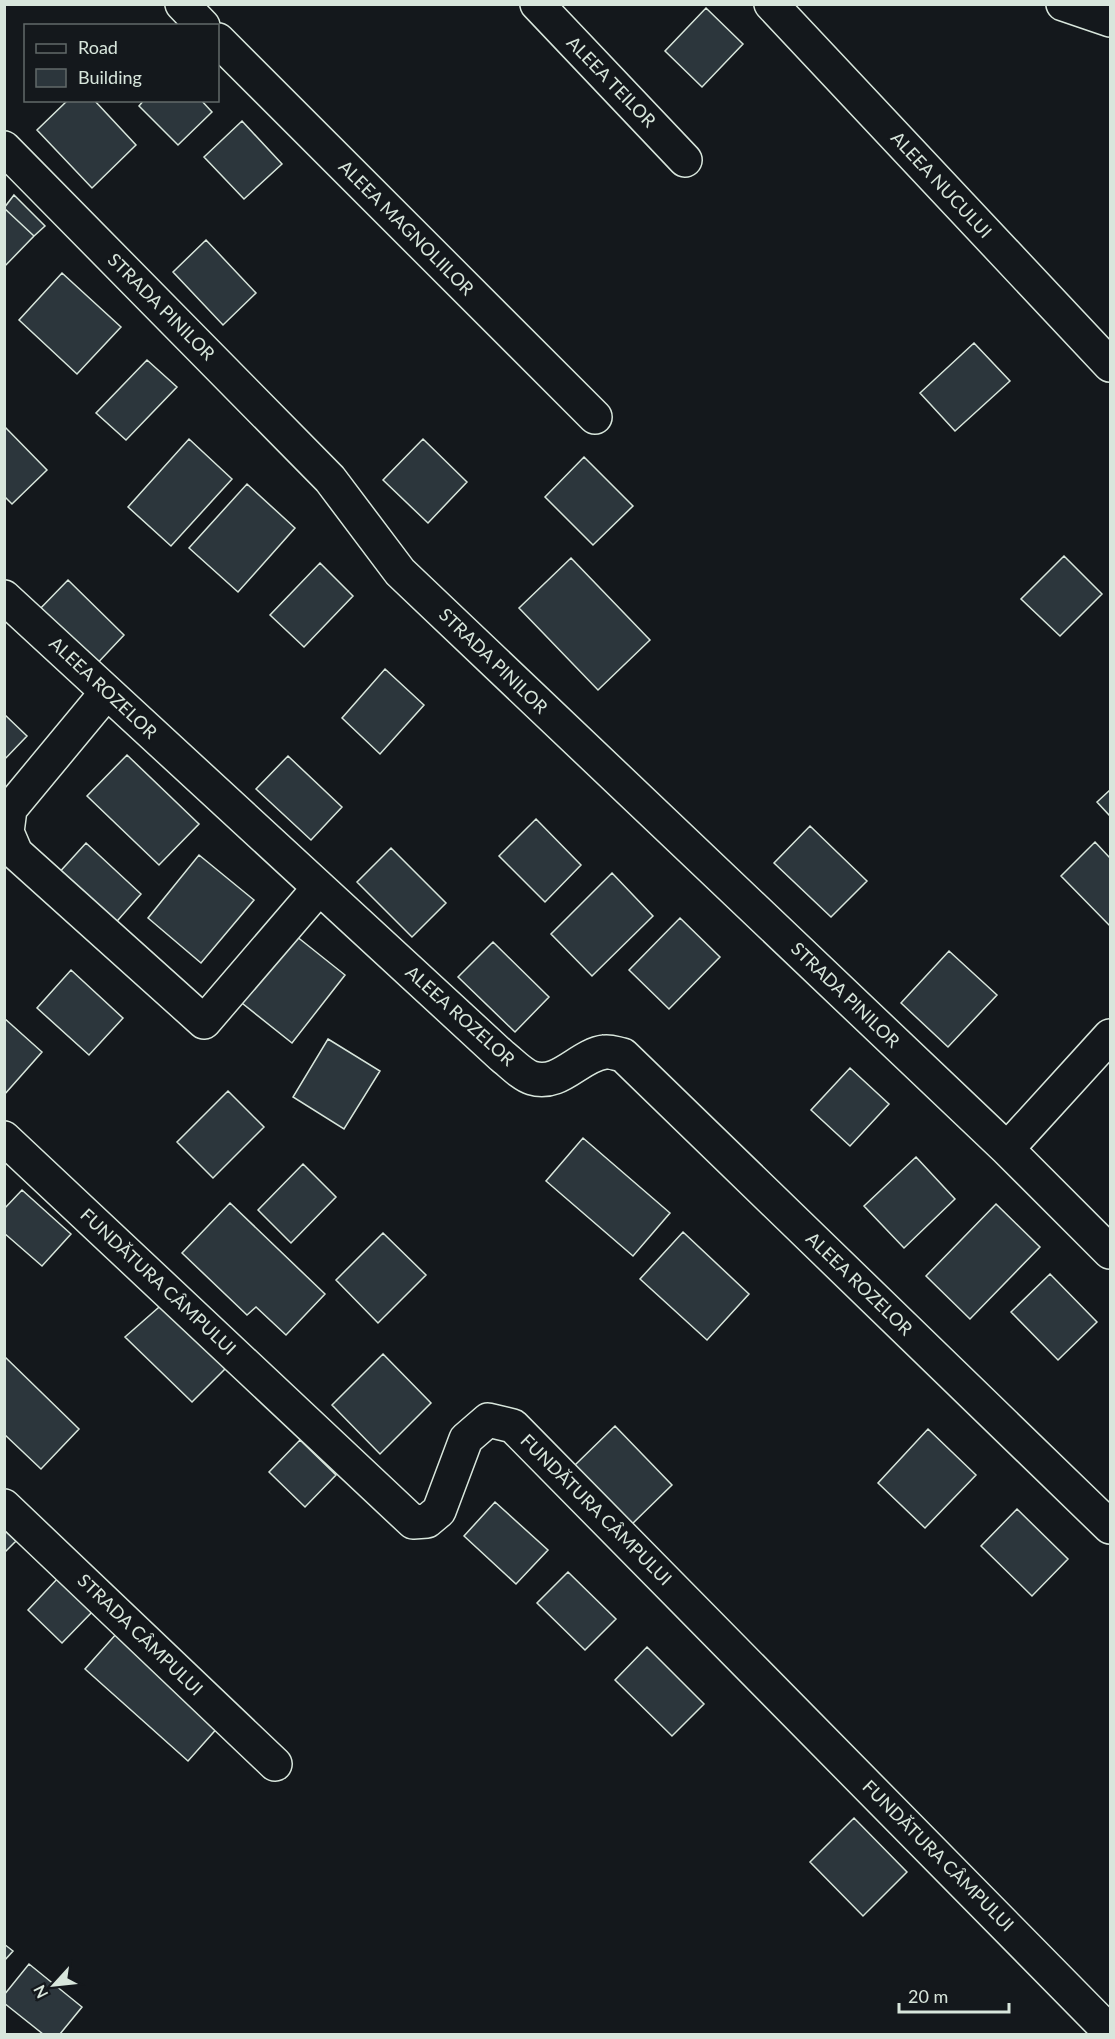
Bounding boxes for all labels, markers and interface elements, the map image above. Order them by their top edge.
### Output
legend [24,24,219,102]
street label: ALEEA TEILOR [563,31,661,132]
text: Road [78,36,118,58]
text: Building [78,66,142,88]
street label: ALEEA NUCULUI [887,126,997,242]
street label: ALEEA MAGNOLIILOR [335,155,479,300]
street label: STRADA PINILOR [104,248,220,365]
street label: STRADA PINILOR [435,603,553,718]
street label: ALEEA ROZELOR [45,632,163,743]
street label: STRADA PINILOR [787,937,905,1052]
street label: ALEEA ROZELOR [402,960,520,1070]
street label: FUNDĂTURA CÂMPULUI [76,1203,241,1359]
street label: ALEEA ROZELOR [802,1227,918,1340]
street label: FUNDĂTURA CÂMPULUI [517,1429,677,1589]
street label: STRADA CÂMPULUI [74,1569,208,1700]
street label: FUNDĂTURA CÂMPULUI [859,1775,1019,1935]
north arrow [24,1955,84,2015]
scale bar [899,1976,1008,2014]
text: N [29,1982,51,2002]
text: 20 m [908,1985,948,2007]

